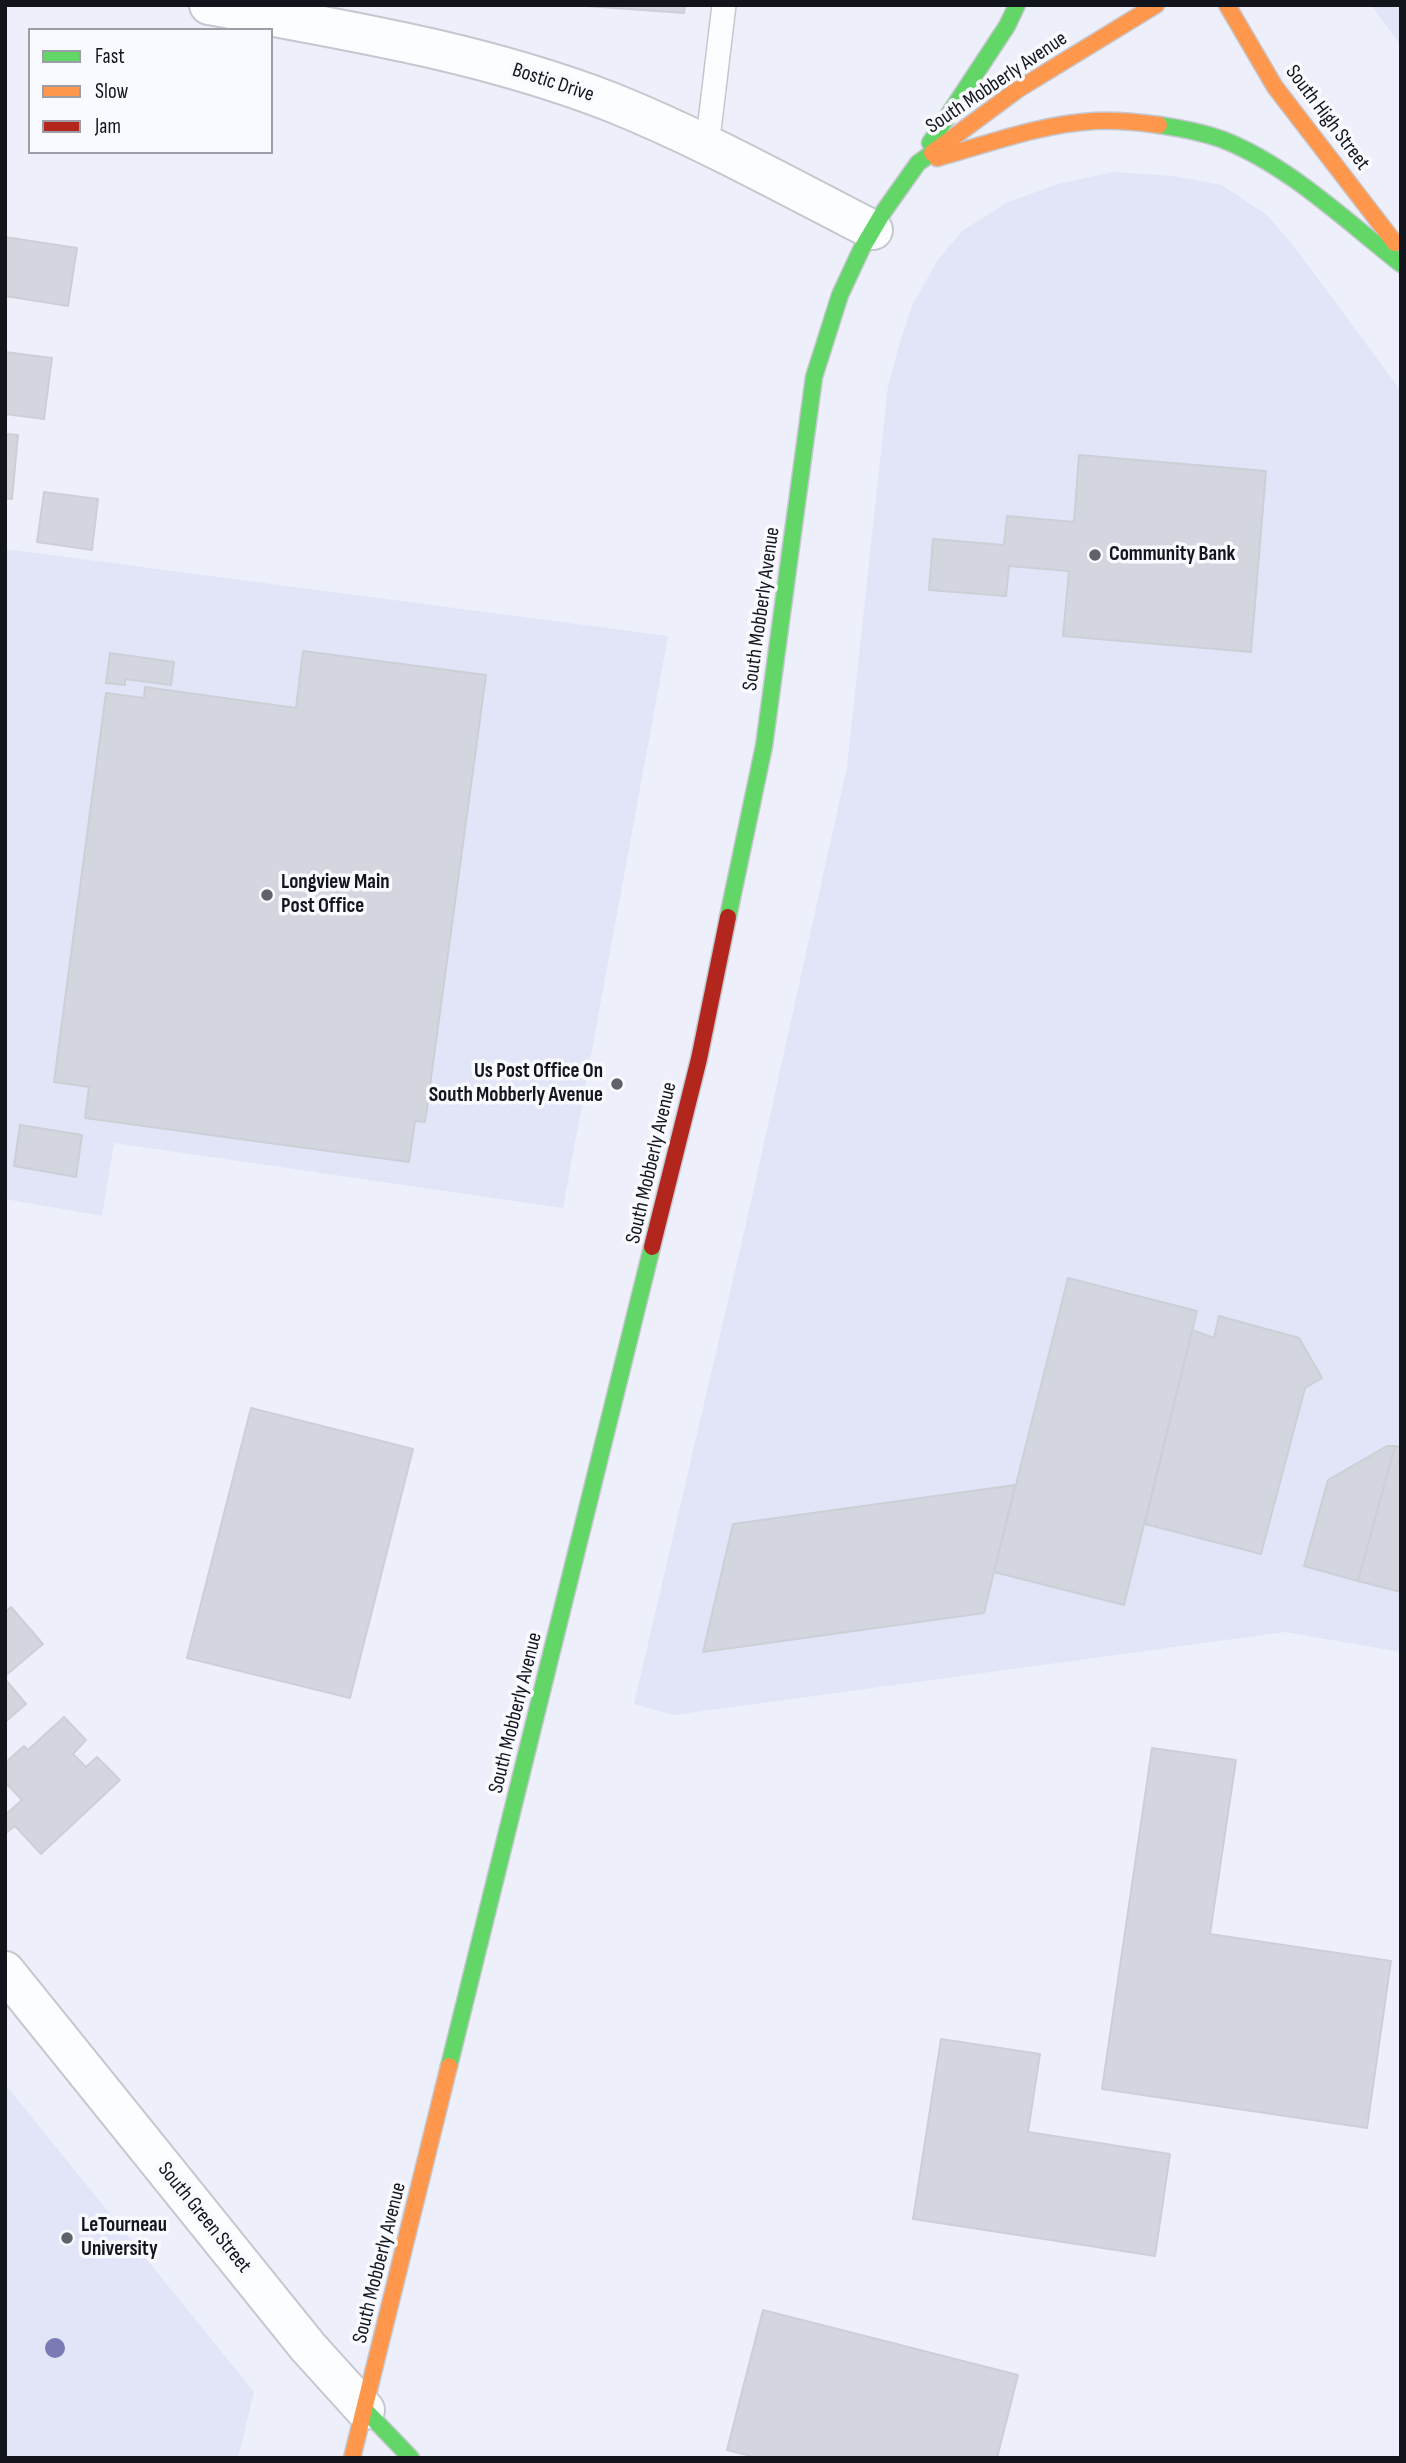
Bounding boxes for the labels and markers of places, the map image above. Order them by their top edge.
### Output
place label: Community Bank [1109,542,1235,568]
marker: Community Bank [1087,547,1103,563]
place label: Longview Main Post Office [281,870,390,920]
marker: Longview Main Post Office [259,887,275,903]
place label: Us Post Office On South Mobberly Avenue [429,1059,603,1109]
marker: Us Post Office On South Mobberly Avenue [609,1076,625,1092]
place label: LeTourneau University [81,2213,167,2263]
marker: LeTourneau University [59,2230,75,2246]

